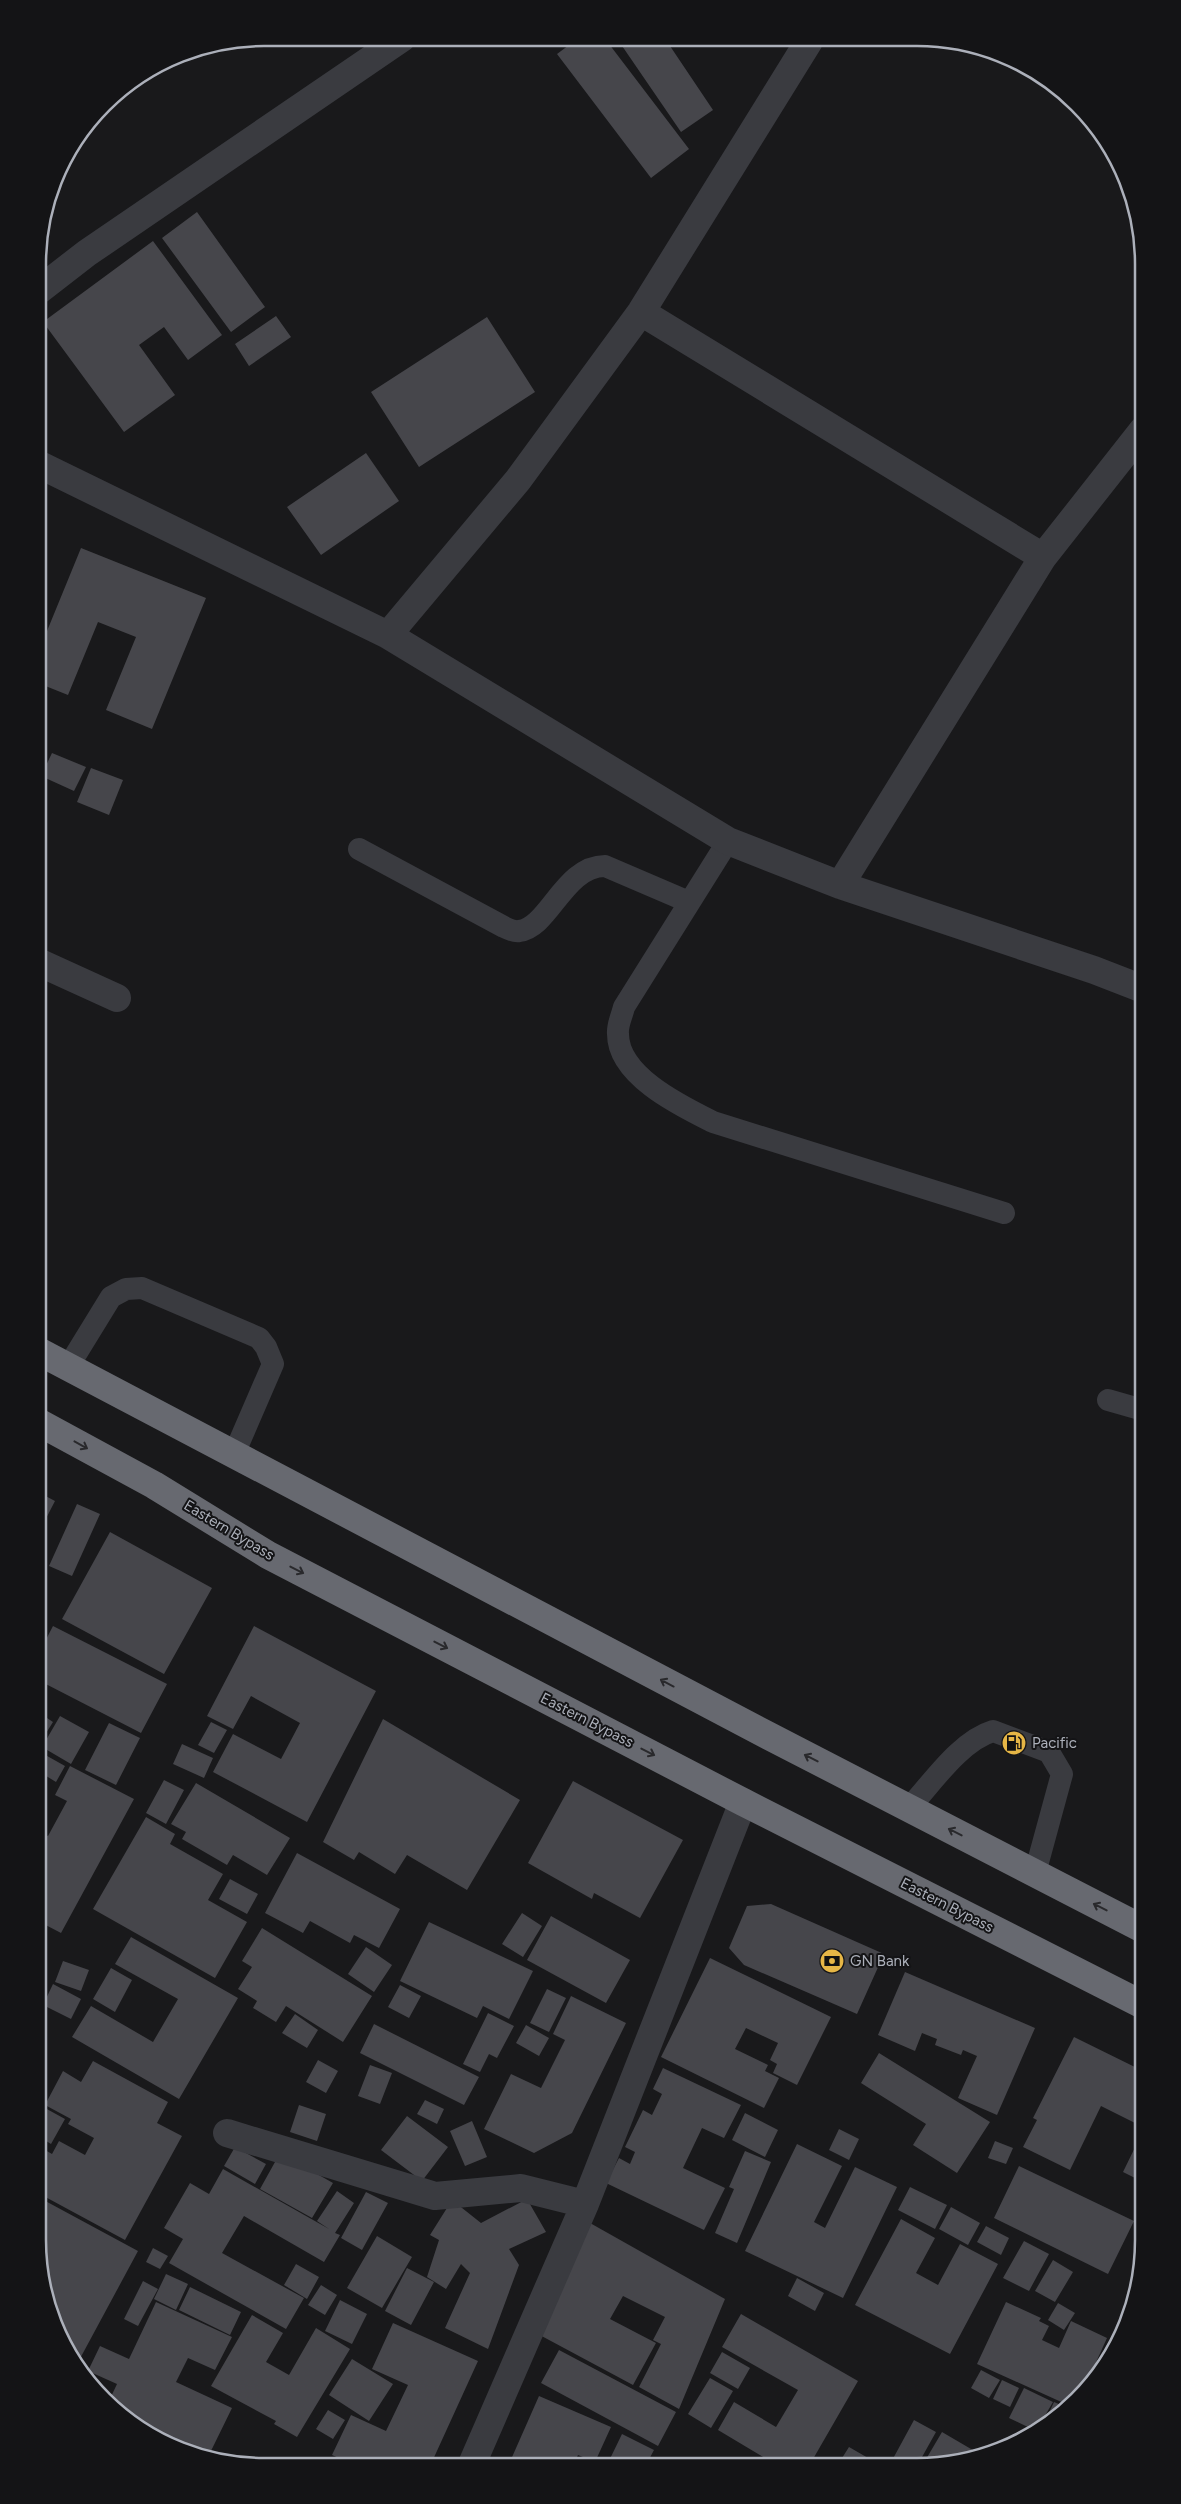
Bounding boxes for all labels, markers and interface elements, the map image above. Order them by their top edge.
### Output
one-way arrow [73,1441,87,1451]
street label: Eastern Bypass [181,1496,277,1564]
one-way arrow [289,1566,304,1575]
one-way arrow [434,1640,449,1650]
one-way arrow [660,1678,675,1687]
street label: Eastern Bypass [537,1689,637,1751]
fuel station icon: Pacific [1001,1730,1027,1756]
place label: Pacific [1032,1734,1077,1752]
one-way arrow [640,1747,655,1757]
one-way arrow [804,1753,819,1762]
one-way arrow [948,1827,963,1837]
street label: Eastern Bypass [897,1874,997,1936]
one-way arrow [1093,1902,1108,1911]
bank icon: GN Bank [819,1948,845,1974]
place label: GN Bank [850,1952,910,1970]

